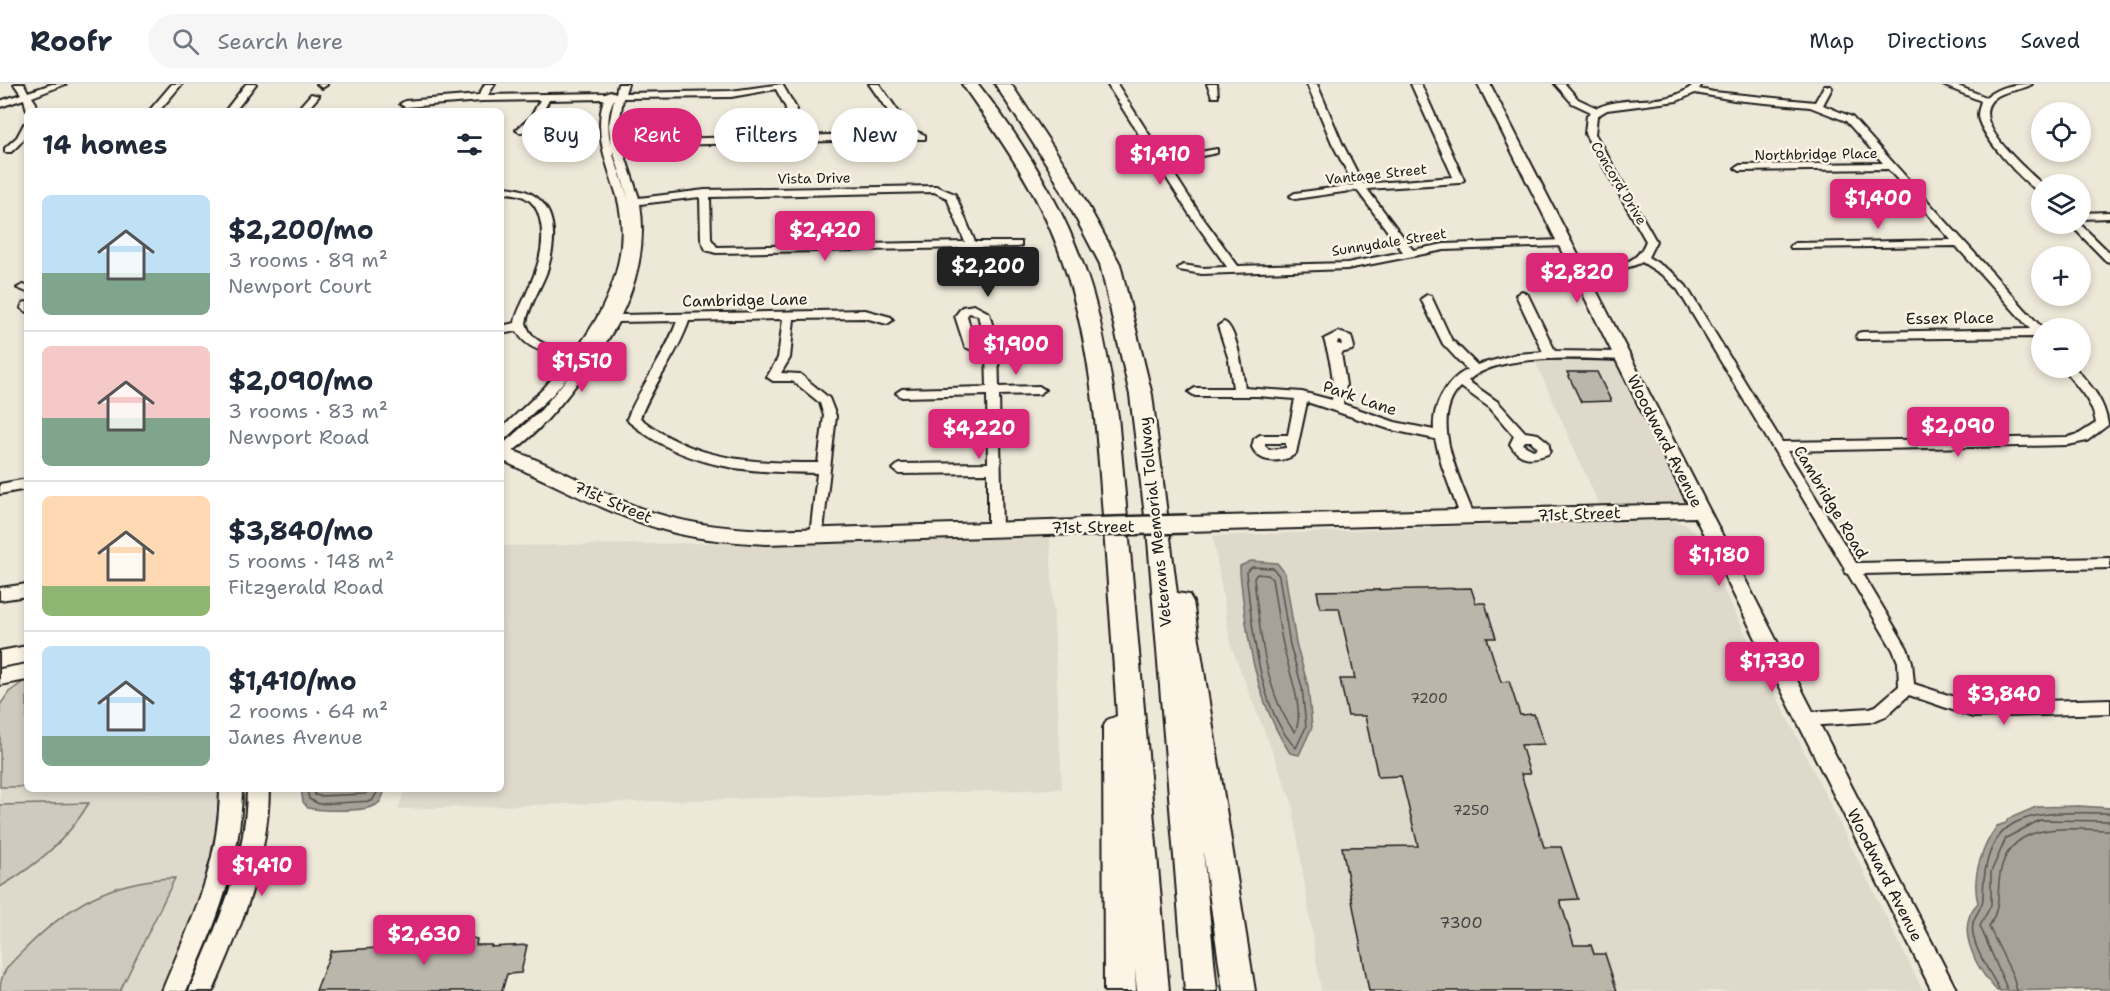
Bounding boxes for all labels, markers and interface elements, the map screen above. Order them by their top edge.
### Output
search box [148,14,568,68]
text: Roofr [30,22,112,60]
icon: search [169,25,202,58]
text: Search here [217,27,343,56]
text: Map [1809,27,1854,55]
text: Directions [1887,27,1987,55]
text: Saved [2020,27,2080,55]
map controls [2031,102,2091,378]
button: locate [2031,102,2091,162]
chip: Buy [522,108,600,162]
chip: Rent [612,108,702,162]
chip: Filters [714,108,819,162]
chip: New [831,108,918,162]
text: 14 homes [42,127,168,162]
icon: filters [453,128,486,161]
pin: $1,410 [1111,135,1209,186]
street label: Concord Drive [1587,138,1651,228]
text: $1,410 [1130,141,1190,167]
street label: Northbridge Place [1754,144,1878,164]
street label: Vantage Street [1324,160,1428,188]
street label: Vista Drive [777,168,851,188]
button: layers [2031,174,2091,234]
pin: $1,400 [1829,179,1927,230]
text: $1,400 [1844,185,1912,211]
pin: $2,420 [776,211,874,262]
text: $2,200/mo [228,212,374,247]
text: $2,420 [789,217,861,243]
icon: home [90,219,162,291]
street label: Sunnydale Street [1330,224,1448,260]
button: + [2031,246,2091,306]
text: 3 rooms · 89 m² [228,247,388,273]
pin: $2,200 [939,247,1037,298]
text: $2,200 [951,253,1025,279]
pin: $2,820 [1528,253,1626,304]
text: $2,820 [1540,259,1614,285]
text: Newport Court [228,273,372,299]
street label: Cambridge Lane [682,288,808,312]
street label: Essex Place [1906,307,1994,329]
button: − [2031,318,2091,378]
pin: $1,900 [967,325,1065,376]
text: $1,900 [983,331,1049,357]
pin: $1,510 [533,342,631,393]
text: $1,510 [552,348,612,374]
text: $2,090/mo [228,363,373,398]
icon: home [90,370,162,442]
street label: Woodward Avenue [1622,371,1708,511]
street label: Park Lane [1320,376,1400,420]
text: 3 rooms · 83 m² [228,398,388,424]
pin: $2,090 [1909,407,2007,458]
pin: $4,220 [930,409,1028,460]
text: $2,090 [1921,413,1995,439]
text: $4,220 [942,415,1016,441]
street label: Veterans Memorial Tollway [1134,416,1176,628]
text: Newport Road [228,424,369,450]
street label: Cambridge Road [1789,442,1873,562]
street label: 71st Street [570,476,656,528]
street label: 71st Street [1537,502,1621,526]
text: $3,840/mo [228,513,373,548]
street label: 71st Street [1051,516,1135,538]
icon: home [90,520,162,592]
pin: $1,180 [1670,536,1768,587]
text: $1,180 [1688,542,1750,568]
text: 5 rooms · 148 m² [228,548,394,574]
text: Fitzgerald Road [228,574,384,600]
pin: $1,730 [1723,642,1821,693]
text: $1,730 [1739,648,1805,674]
text: $1,410/mo [228,663,357,698]
icon: home [90,670,162,742]
pin: $3,840 [1955,675,2053,726]
text: $3,840 [1967,681,2041,707]
house number: 7200 [1410,689,1448,707]
text: 2 rooms · 64 m² [228,698,388,724]
text: Janes Avenue [228,724,363,750]
house number: 7250 [1453,801,1489,819]
street label: Woodward Avenue [1842,805,1928,945]
pin: $1,410 [213,846,311,897]
text: $1,410 [232,852,292,878]
house number: 7300 [1439,912,1483,933]
pin: $2,630 [375,915,473,966]
text: $2,630 [387,921,461,947]

